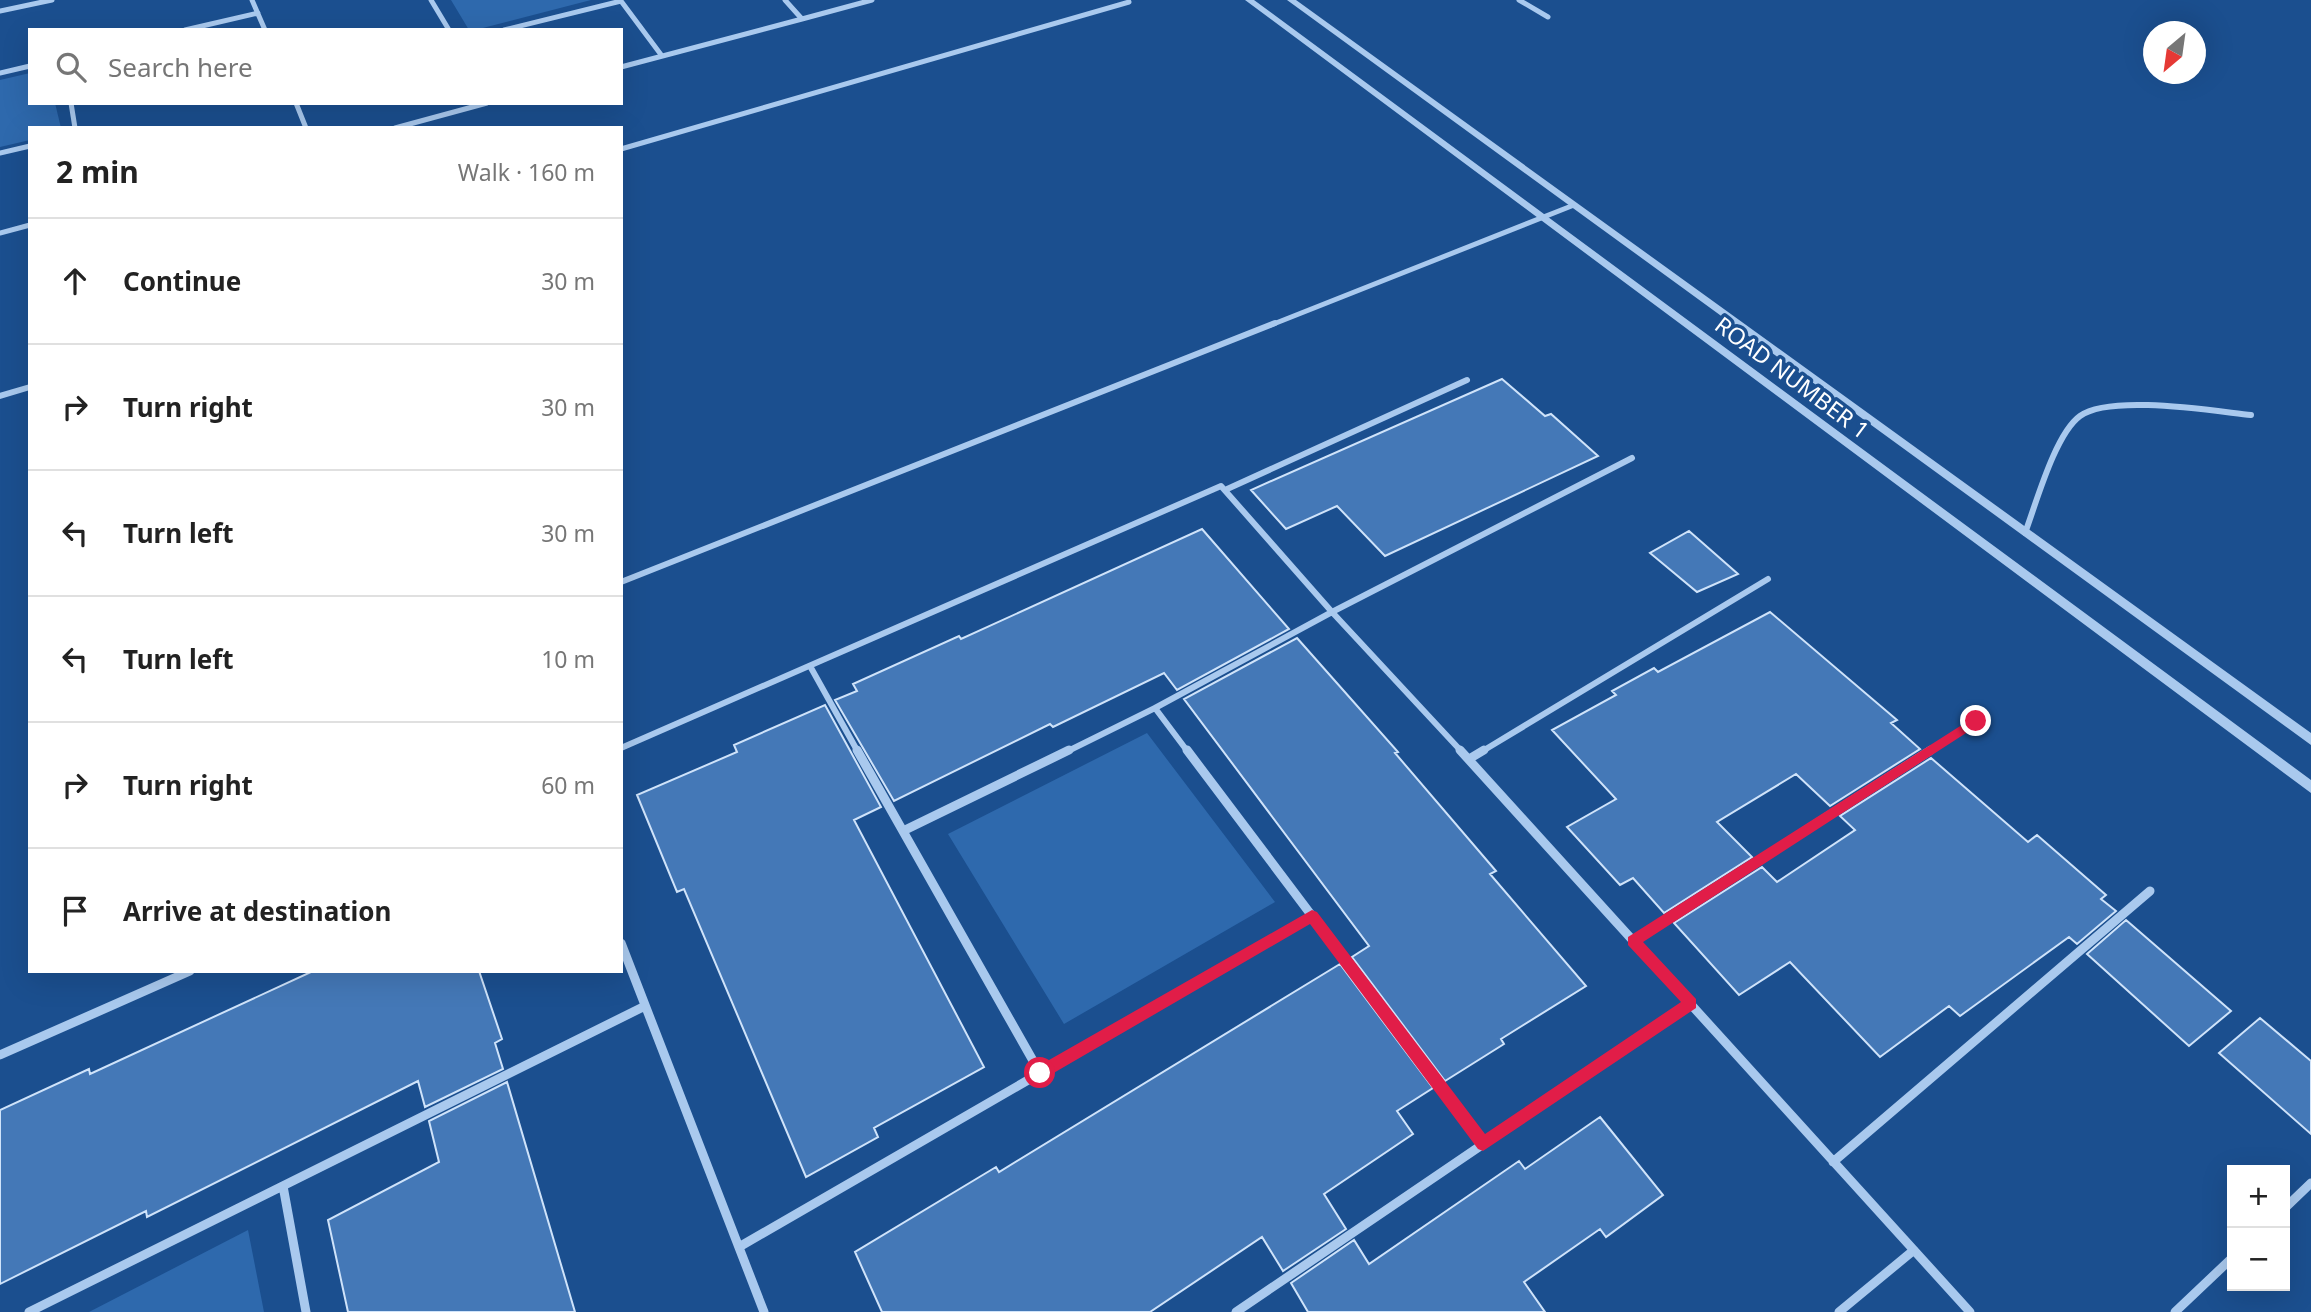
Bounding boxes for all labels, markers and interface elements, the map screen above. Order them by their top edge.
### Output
north arrow [2143,21,2206,84]
search box [28,28,623,105]
icon: search [52,48,90,86]
text: Search here [108,49,253,85]
text: 2 min [56,151,139,192]
text: Walk · 160 m [458,156,595,188]
icon: ahead [56,262,94,300]
text: Continue [123,263,241,299]
text: 30 m [541,265,595,297]
street label: ROAD NUMBER 1 [1709,309,1876,446]
icon: right [56,388,94,426]
text: Turn right [123,389,253,425]
text: 30 m [541,391,595,423]
icon: left [56,514,94,552]
text: Turn left [123,515,234,551]
text: 30 m [541,517,595,549]
icon: left [56,640,94,678]
text: Turn left [123,641,234,677]
text: 10 m [541,643,595,675]
route end [1960,705,1991,736]
icon: right [56,766,94,804]
text: Turn right [123,767,253,803]
text: 60 m [541,769,595,801]
icon: arrive [56,892,94,930]
text: Arrive at destination [123,893,392,929]
route start [1024,1057,1055,1088]
map controls [2227,1165,2290,1291]
button: + [2227,1165,2290,1228]
button: − [2227,1228,2290,1291]

